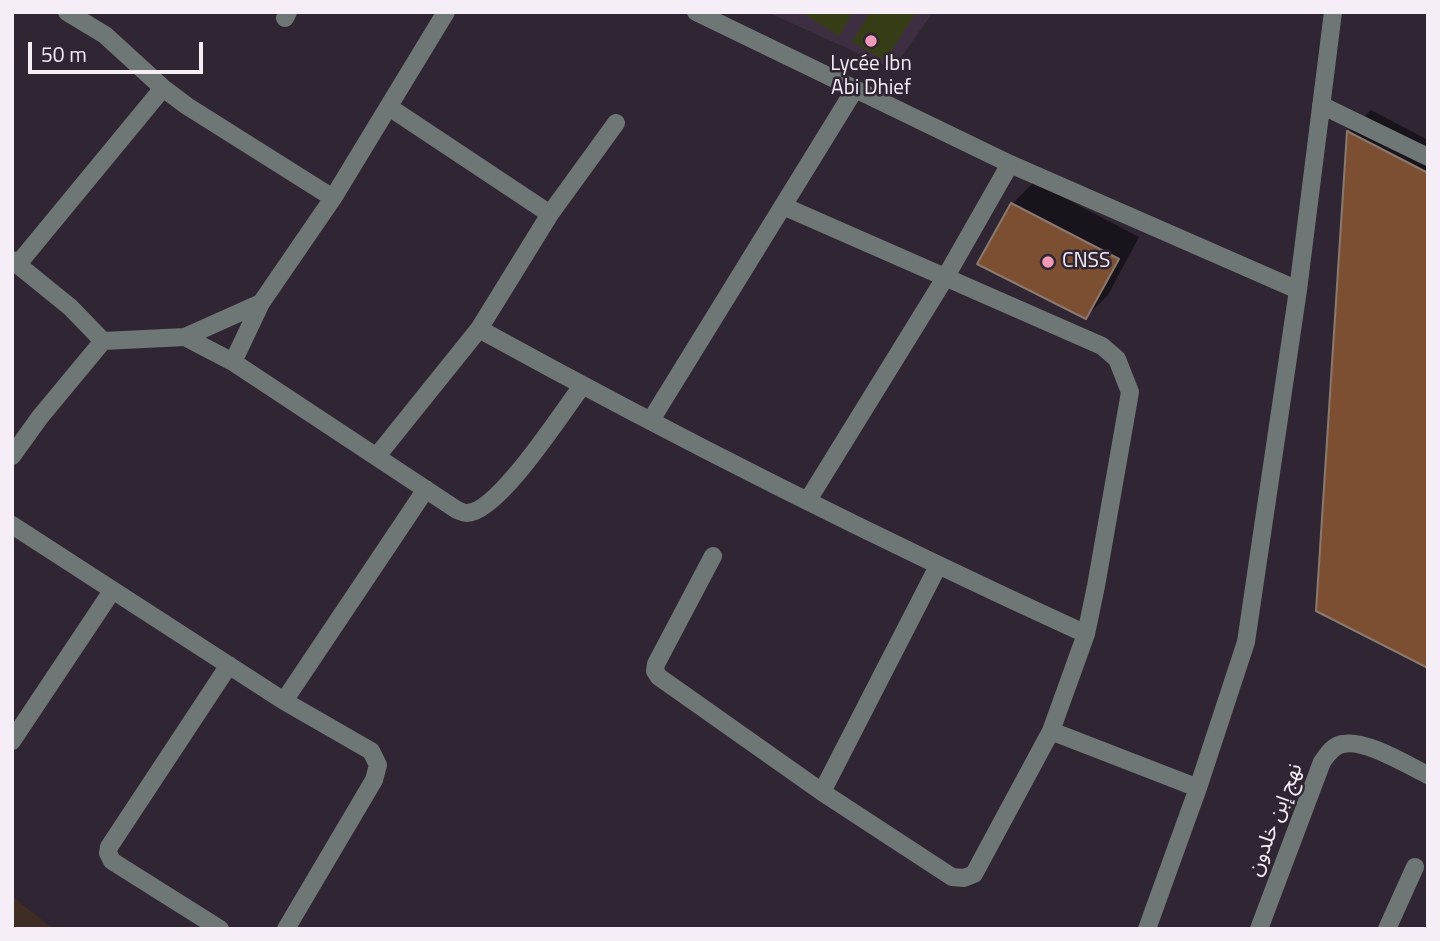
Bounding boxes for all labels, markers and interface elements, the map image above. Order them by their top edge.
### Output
scale bar [32,28,206,72]
marker: Lycée Ibn Abi Dhief [863,33,879,49]
text: 50 m [41,38,87,70]
place label: Lycée Ibn Abi Dhief [830,52,912,102]
place label: CNSS [1062,249,1110,275]
marker: CNSS [1040,254,1056,270]
street label: نهج إبن خلدون [1243,760,1309,880]

